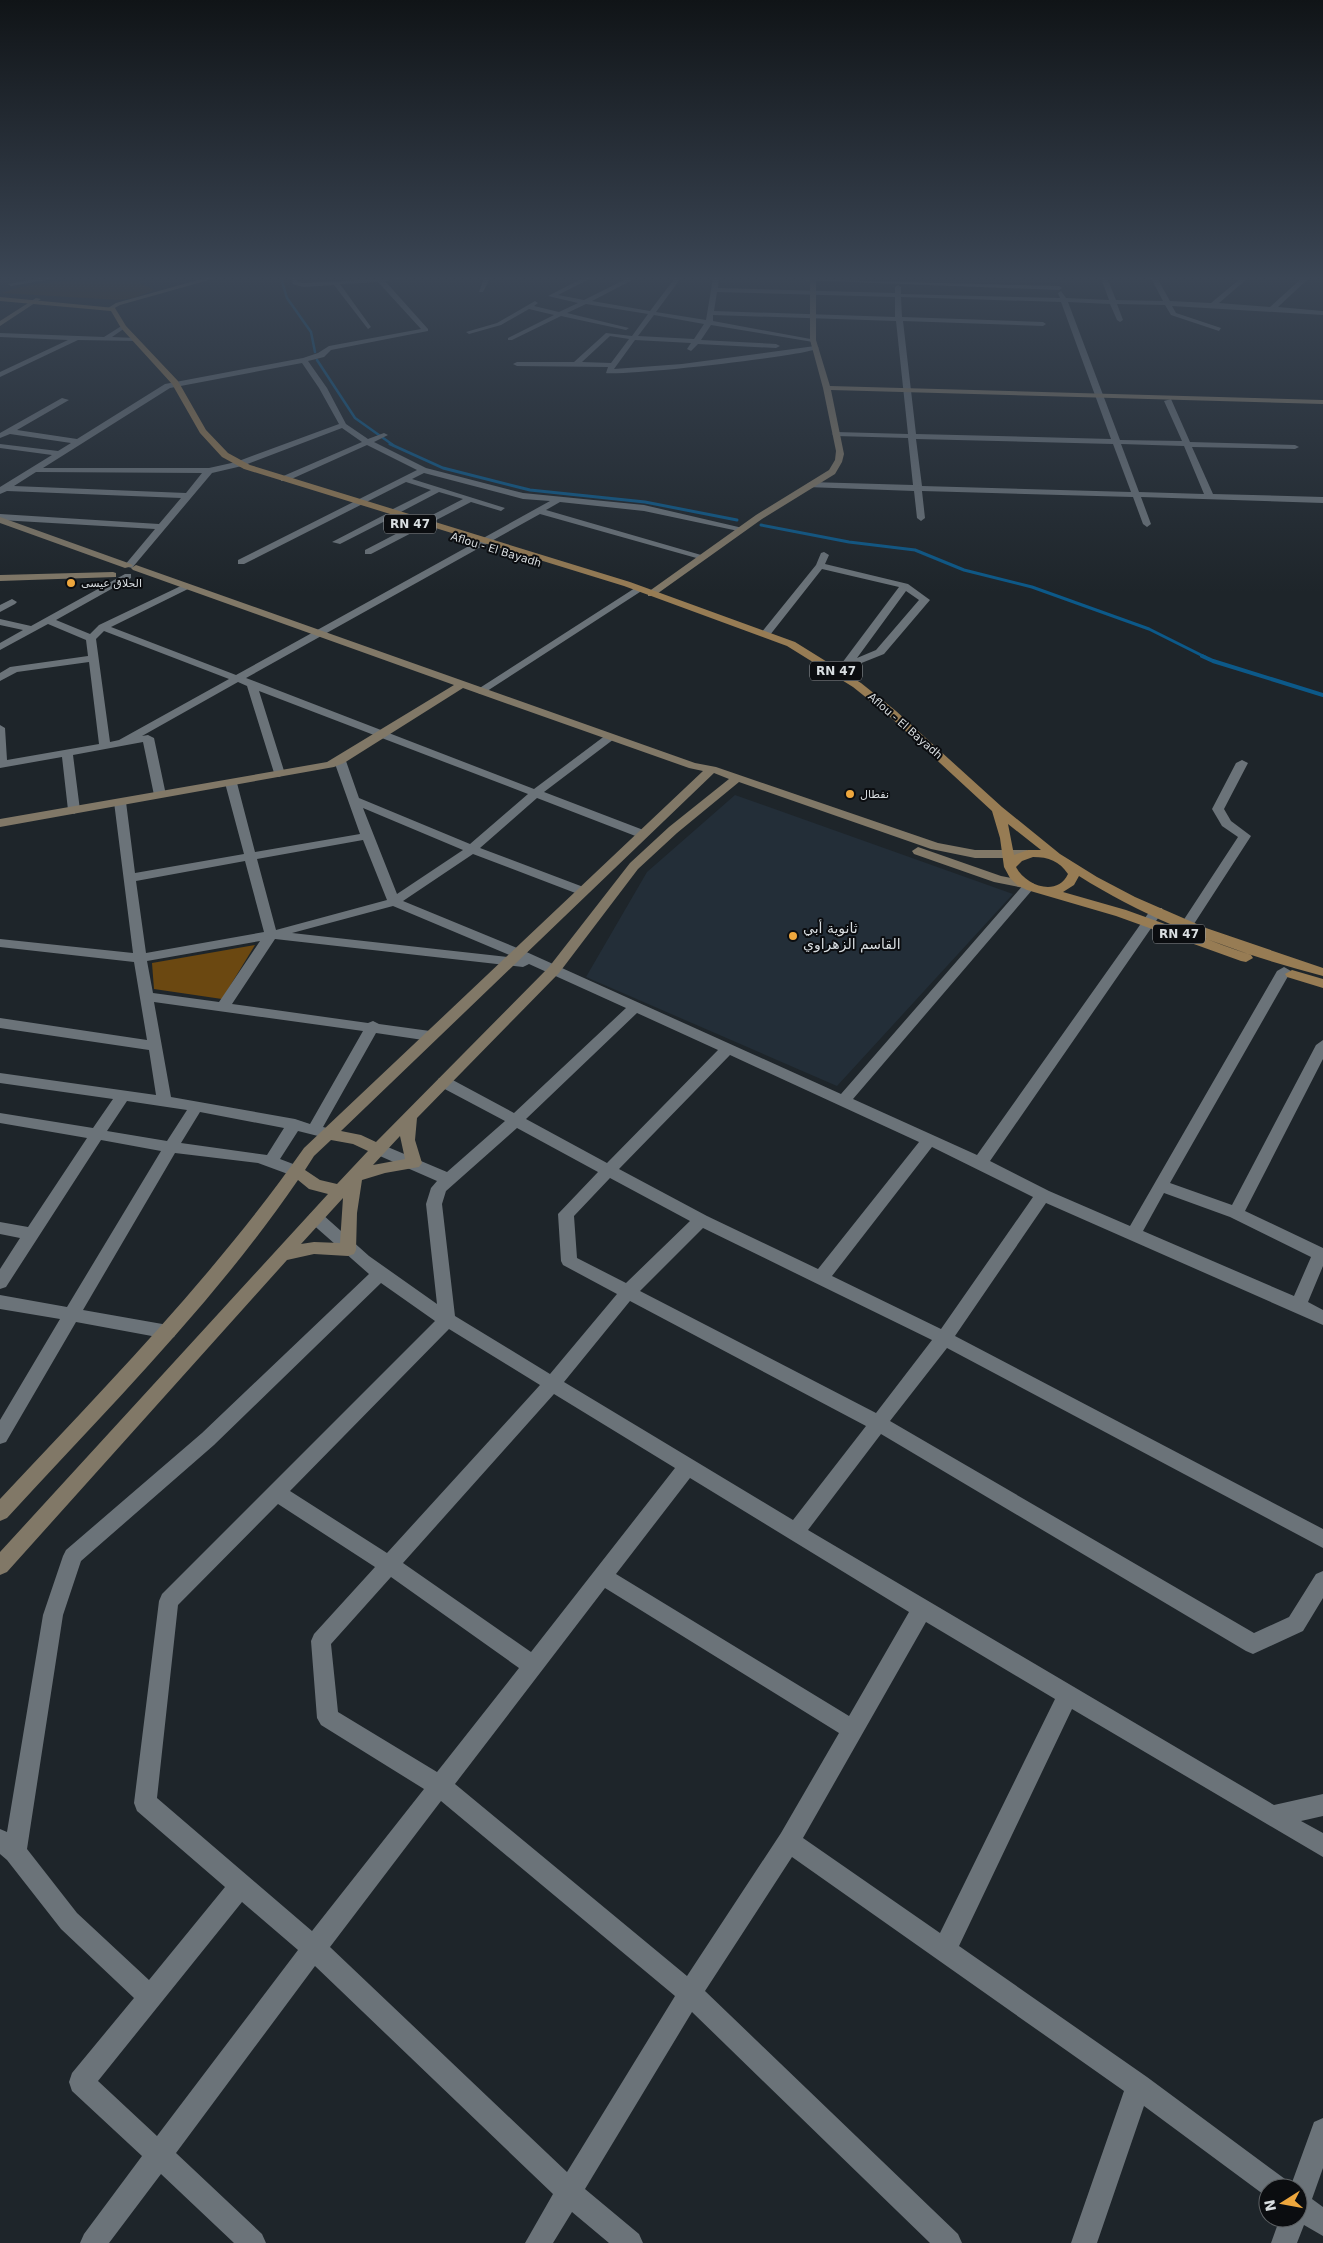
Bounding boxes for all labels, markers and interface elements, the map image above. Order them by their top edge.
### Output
road number: RN 47 [384,514,436,534]
street label: Aflou - El Bayadh [449,530,543,570]
marker: الحلاق عيسى [65,577,77,589]
place label: الحلاق عيسى [81,577,142,590]
road number: RN 47 [810,661,862,680]
street label: Aflou - El Bayadh [865,690,945,762]
marker: نفطال [844,788,856,800]
place label: نفطال [860,788,889,801]
place label: ثانوية أبي القاسم الزهراوي [803,919,901,953]
road number: RN 47 [1153,924,1205,944]
marker: ثانوية أبي القاسم الزهراوي [787,930,799,942]
north arrow [1258,2178,1308,2228]
text: N [1261,2198,1279,2213]

